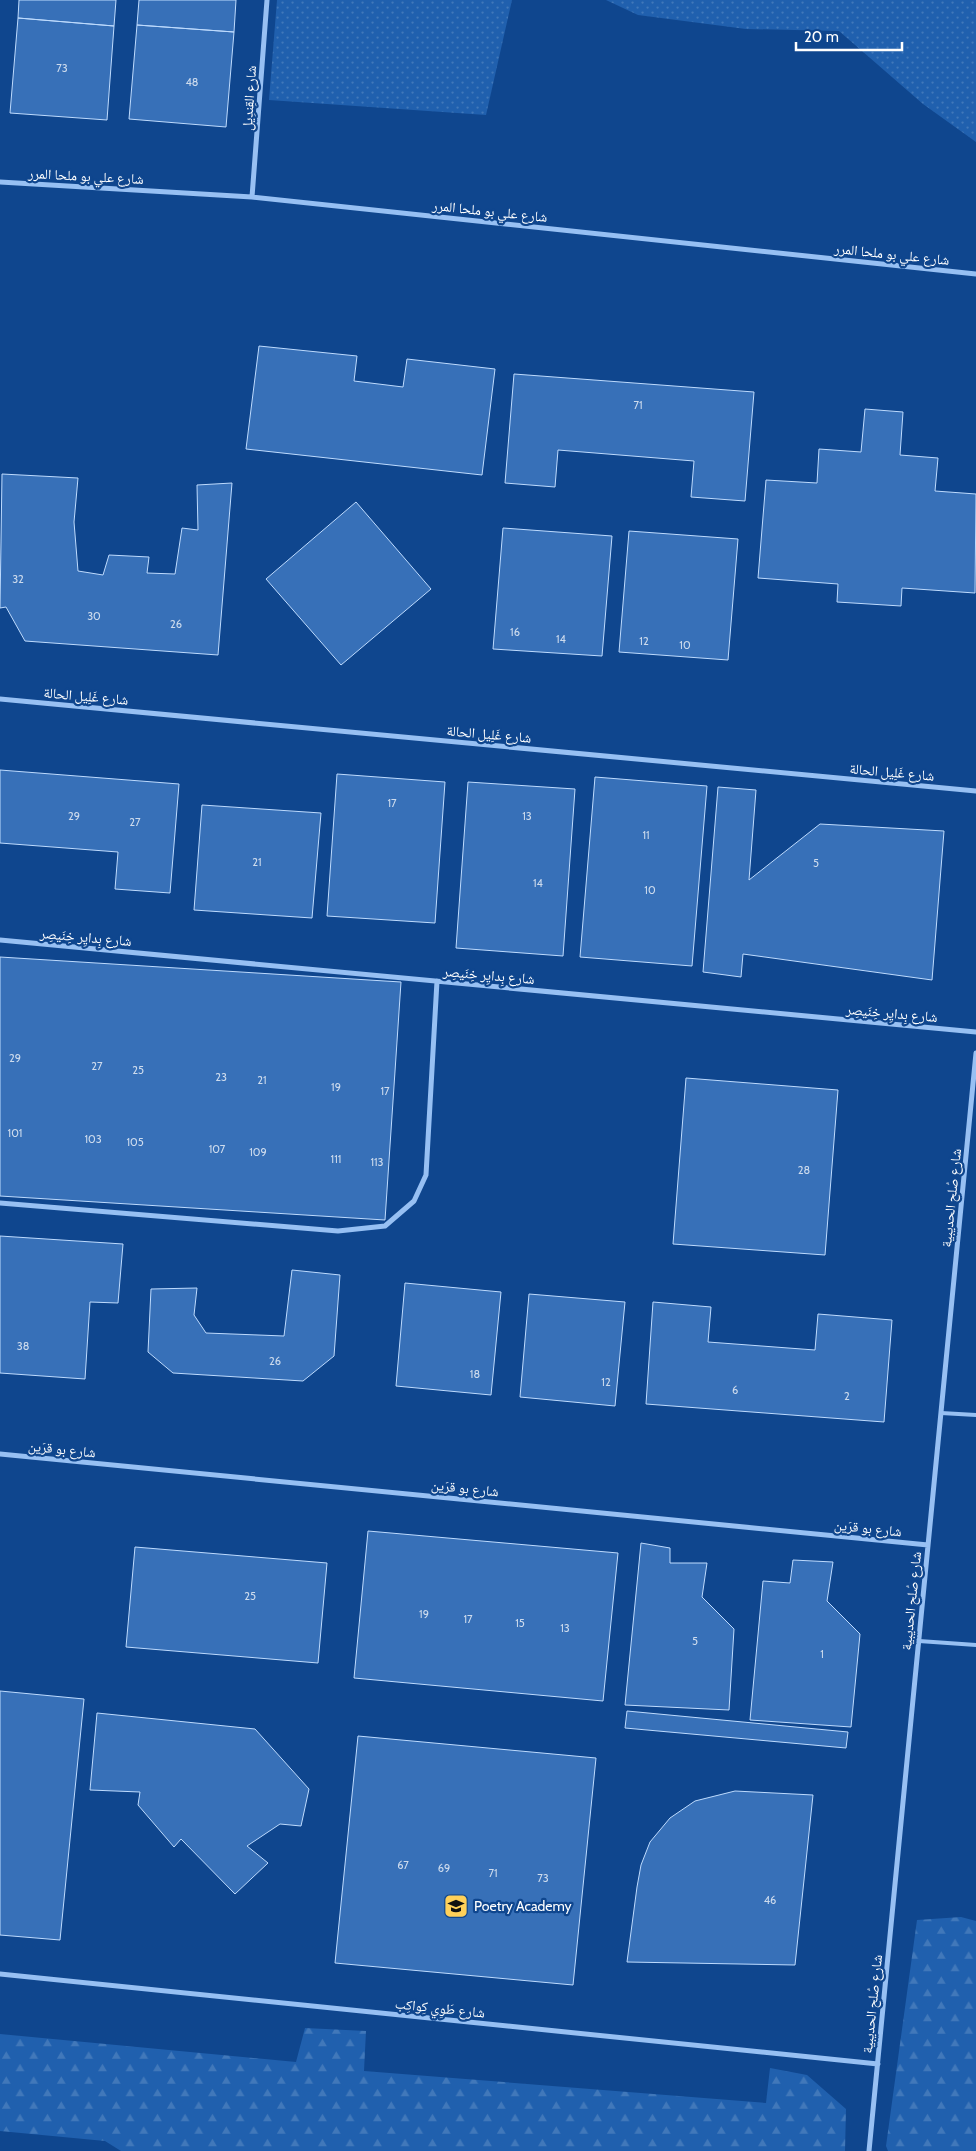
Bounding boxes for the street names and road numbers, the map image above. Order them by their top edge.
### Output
street label: شارع القِندِيل [238,65,261,131]
street label: شارع علي بو ملحا المرر [27,164,144,191]
street label: شارع علي بو ملحا المرر [430,196,548,229]
street label: شارع علي بو ملحا المرر [832,239,950,272]
street label: شارع غَلِيل الحالة [43,683,129,710]
street label: شارع غَلِيل الحالة [446,721,532,748]
street label: شارع غَلِيل الحالة [849,759,935,786]
street label: شارع بِدايِر خِنَيصِر [38,924,133,952]
street label: شارع بِدايِر خِنَيصِر [441,962,536,990]
street label: شارع بِدايِر خِنَيصِر [844,1000,939,1028]
street label: شارع صُلح الحديبية [937,1148,966,1248]
street label: شارع بو قرَين [27,1437,97,1462]
street label: شارع بو قرَين [430,1476,500,1501]
street label: شارع بو قرَين [833,1516,903,1541]
street label: شارع صُلح الحديبية [897,1551,926,1651]
street label: شارع صُلح الحديبية [858,1954,887,2054]
street label: شارع طَوِي كِواكِب [394,1994,486,2024]

